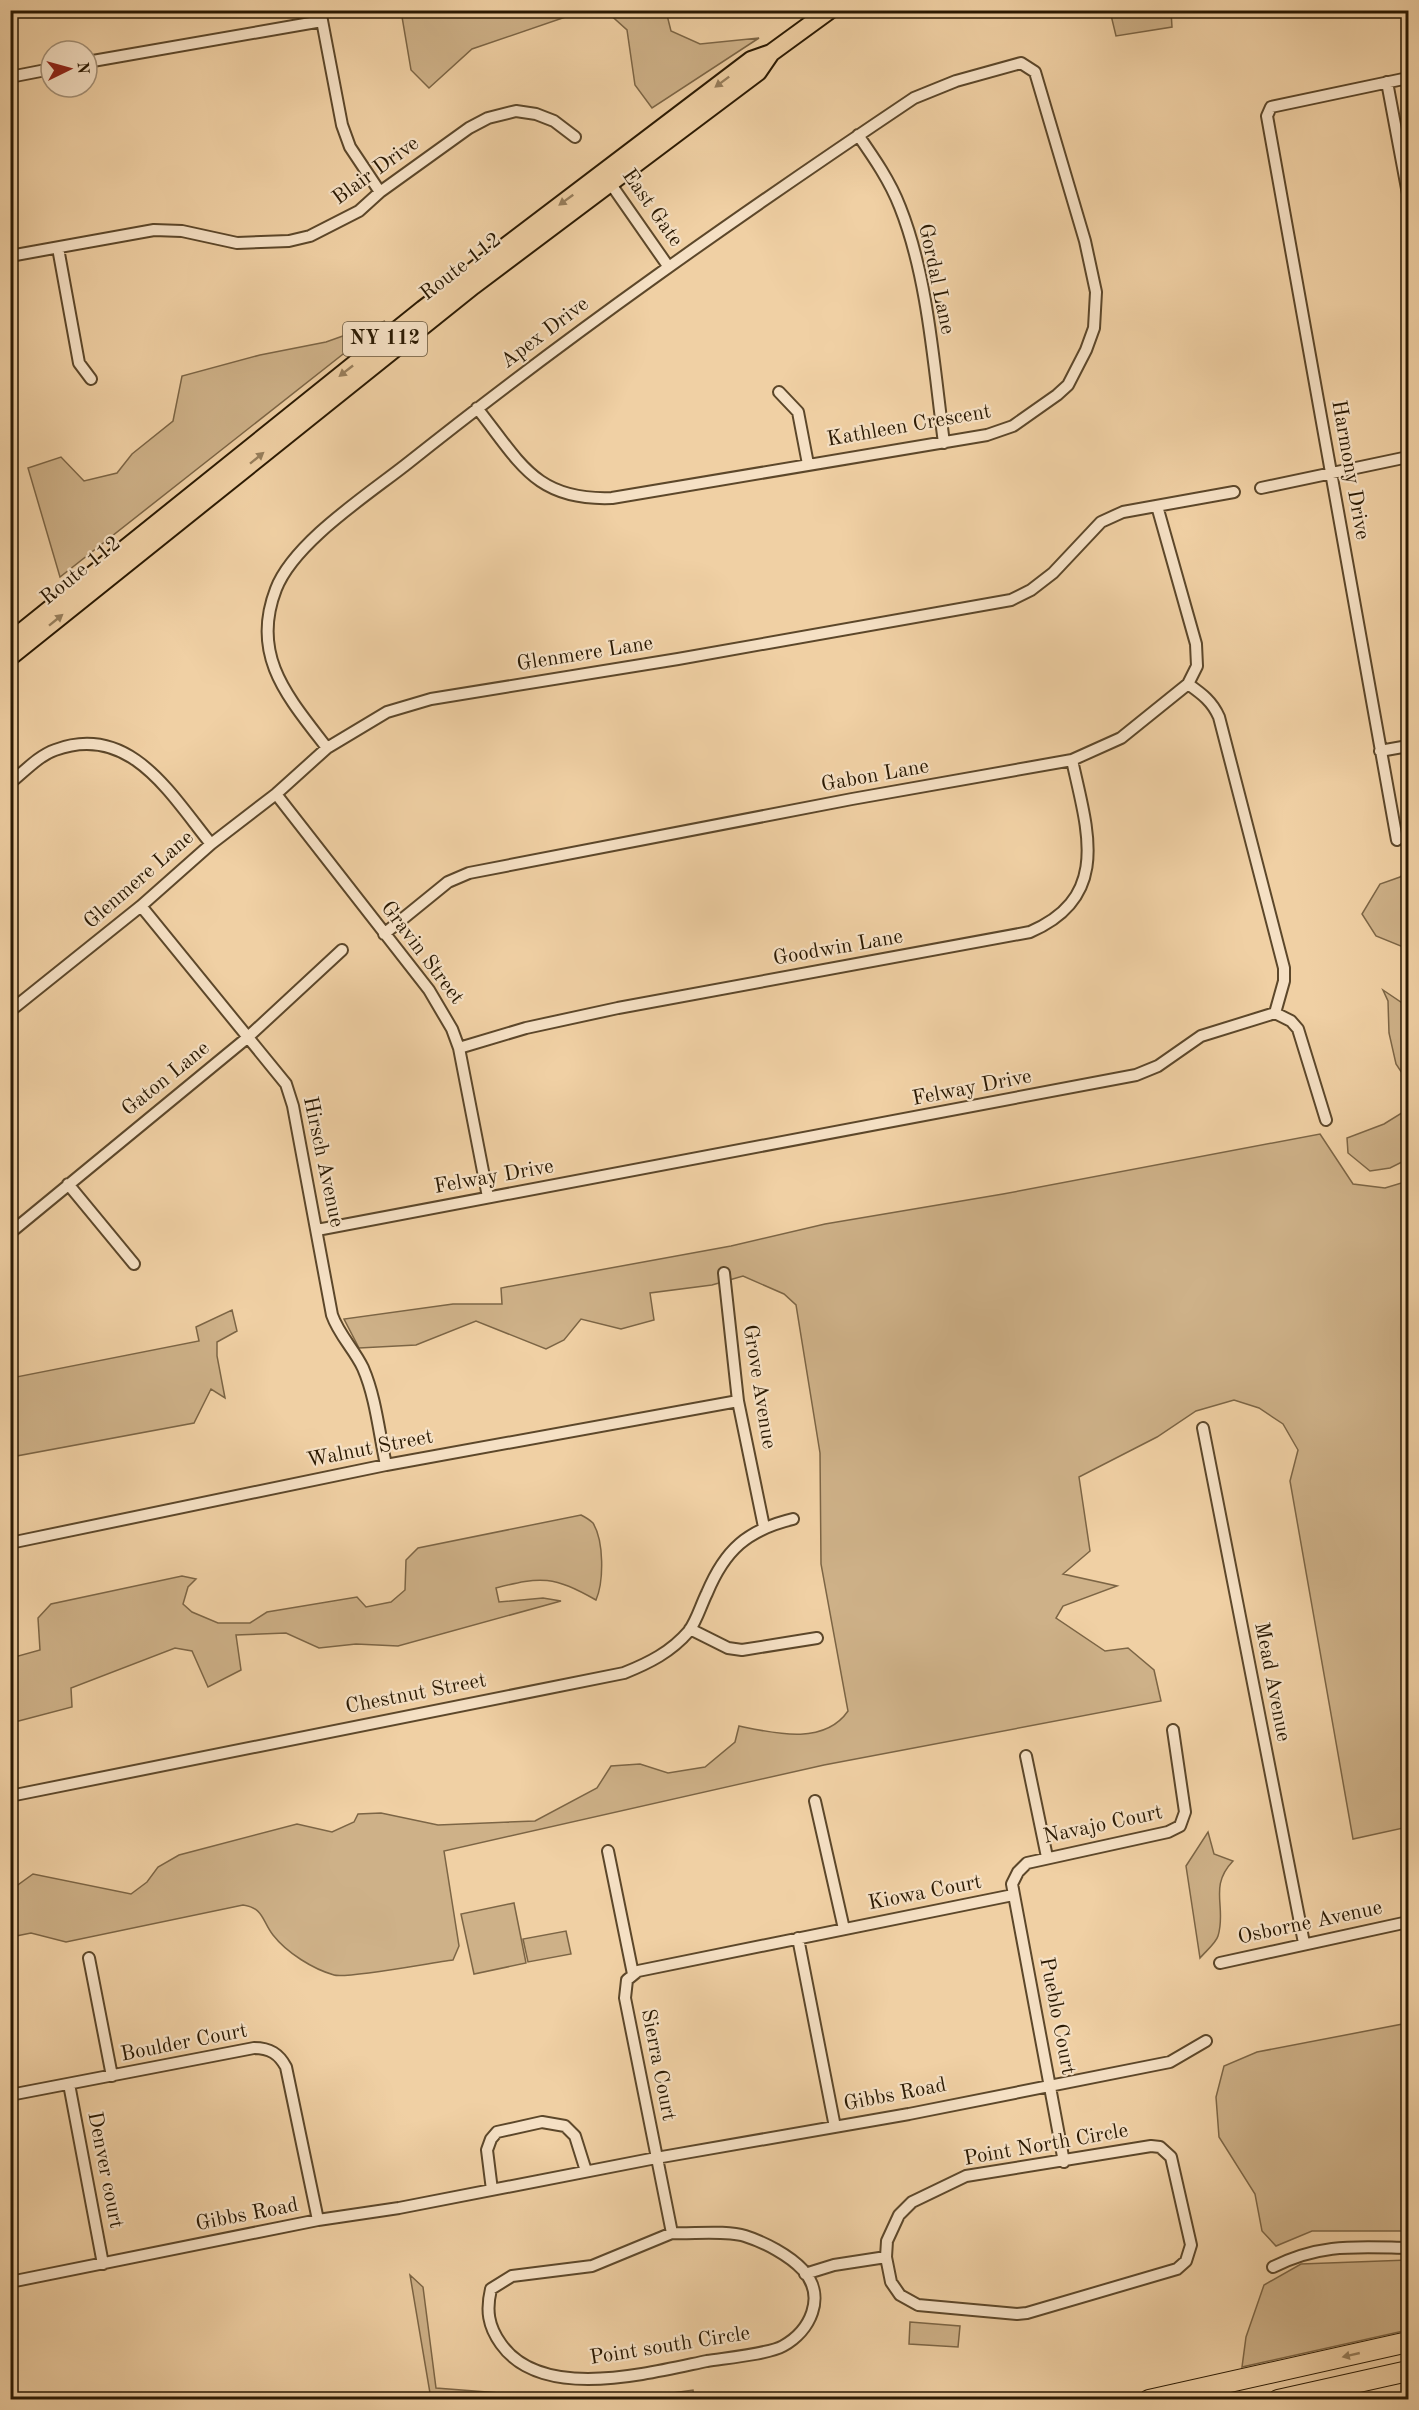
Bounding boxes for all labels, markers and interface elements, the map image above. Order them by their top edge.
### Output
north arrow [39,39,99,99]
text: N [73,61,91,75]
one-way arrow [714,76,729,88]
street label: Blair Drive [329,133,423,209]
street label: East Gate [618,165,686,251]
one-way arrow [559,194,575,206]
street label: Gordal Lane [914,222,958,336]
street label: Route 112 [417,229,505,305]
street label: Apex Drive [497,293,593,373]
road number: NY 112 [343,322,427,356]
one-way arrow [338,364,353,376]
street label: Harmony Drive [1327,399,1373,541]
street label: Kathleen Crescent [825,401,993,451]
one-way arrow [249,452,265,465]
street label: Route 112 [37,533,125,609]
one-way arrow [48,614,64,627]
street label: Glenmere Lane [515,633,655,675]
street label: Gabon Lane [819,756,931,796]
street label: Glenmere Lane [80,827,198,933]
street label: Gravin Street [377,898,467,1008]
street label: Goodwin Lane [771,926,905,970]
street label: Gaton Lane [118,1038,214,1120]
street label: Felway Drive [911,1066,1033,1110]
street label: Hirsch Avenue [299,1095,347,1229]
street label: Felway Drive [433,1156,555,1198]
street label: Grove Avenue [739,1323,779,1451]
street label: Walnut Street [305,1426,435,1472]
street label: Mead Avenue [1250,1621,1294,1743]
street label: Chestnut Street [344,1670,488,1718]
street label: Navajo Court [1041,1802,1165,1848]
street label: Kiowa Court [866,1872,984,1914]
street label: Osborne Avenue [1236,1897,1384,1949]
street label: Pueblo Court [1035,1955,1079,2077]
street label: Sierra Court [637,2007,679,2123]
street label: Boulder Court [119,2020,249,2066]
street label: Gibbs Road [842,2075,948,2115]
street label: Denver court [83,2110,127,2230]
street label: Point North Circle [962,2120,1130,2170]
street label: Gibbs Road [194,2195,300,2235]
street label: Point south Circle [588,2323,752,2369]
one-way arrow [1342,2351,1361,2360]

